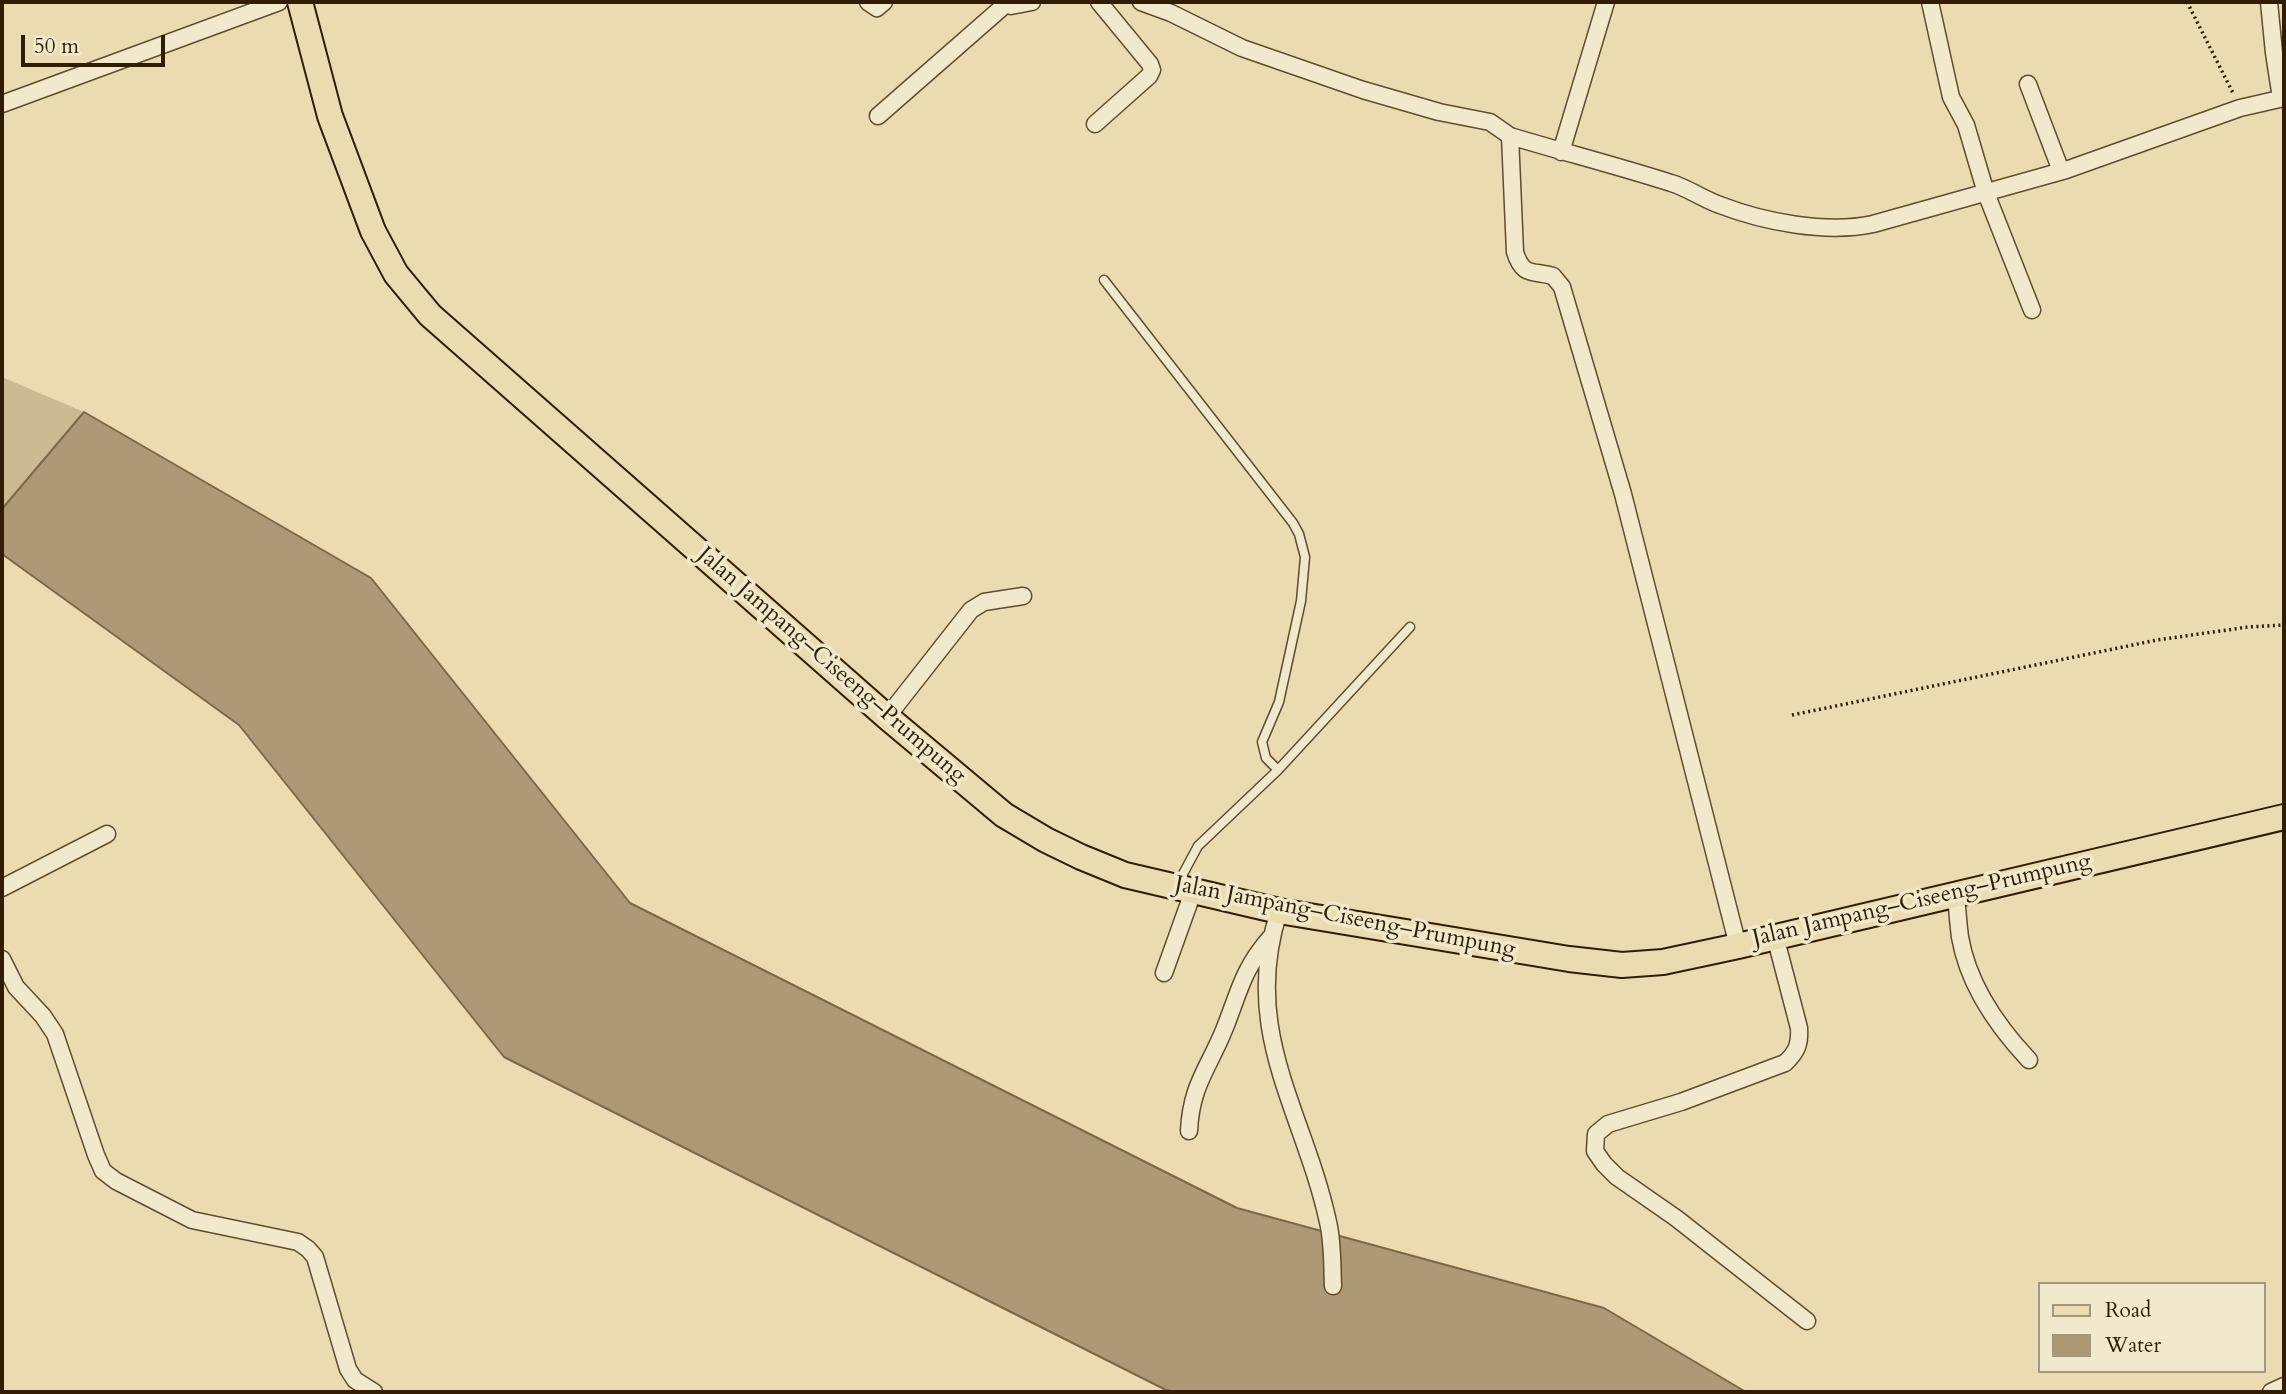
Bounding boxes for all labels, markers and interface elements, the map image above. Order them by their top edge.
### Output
scale bar [24,21,168,65]
text: 50 m [34,32,79,61]
street label: Jalan Jampang–Ciseeng–Prumpung [691,542,971,790]
street label: Jalan Jampang–Ciseeng–Prumpung [1750,849,2094,953]
street label: Jalan Jampang–Ciseeng–Prumpung [1172,871,1518,965]
legend [2038,1282,2265,1373]
text: Road [2105,1296,2151,1325]
text: Water [2105,1331,2161,1360]

